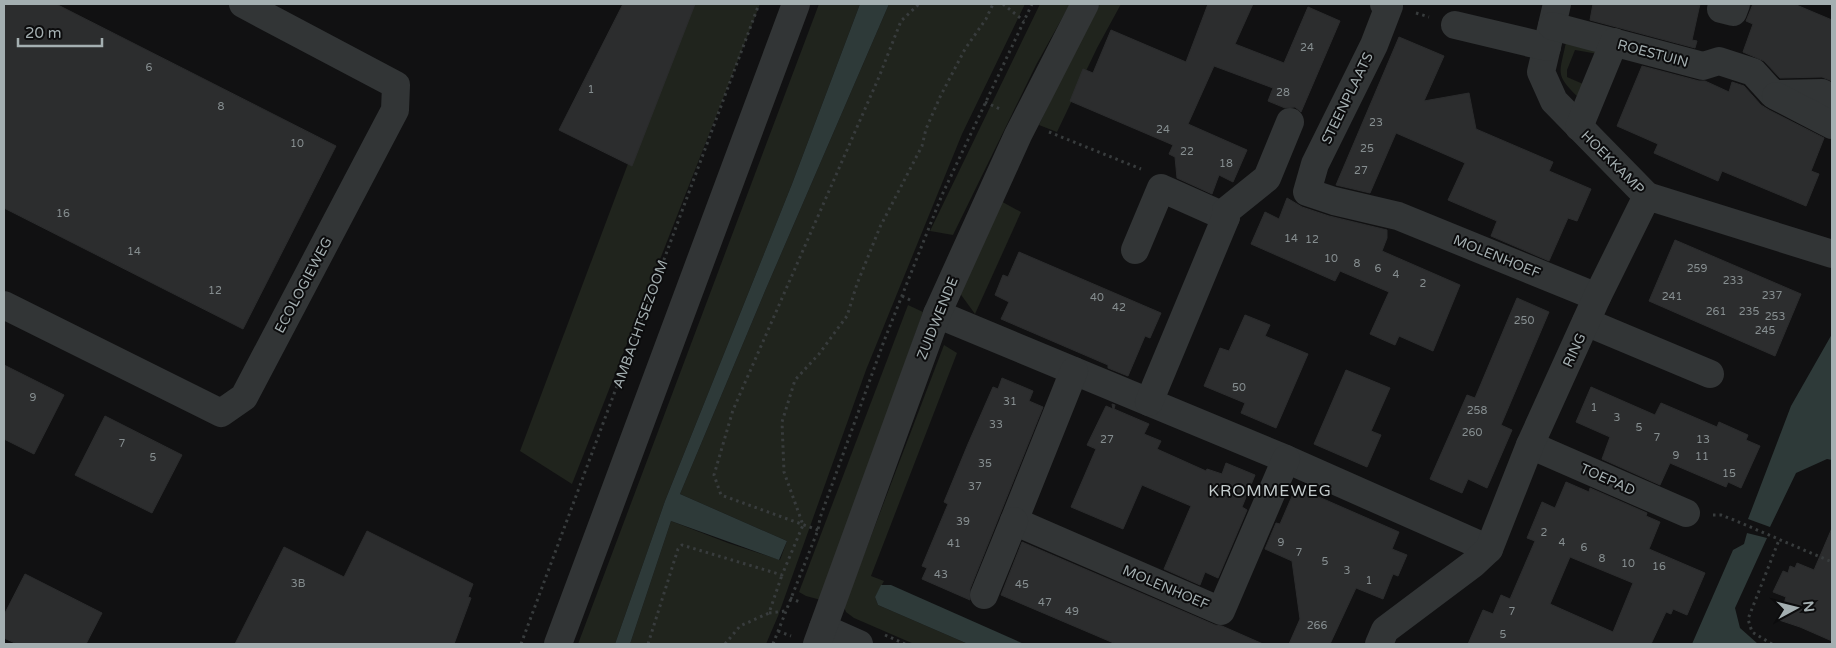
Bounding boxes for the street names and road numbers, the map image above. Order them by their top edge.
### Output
street label: ROESTUIN [1616,36,1690,71]
street label: STEENPLAATS [1318,49,1377,147]
street label: HOEKKAMP [1577,127,1648,198]
street label: MOLENHOEF [1451,231,1543,282]
street label: ECOLOGIEWEG [271,234,336,336]
street label: AMBACHTSEZOOM [609,258,672,391]
street label: ZUIDWENDE [913,274,962,362]
street label: RING [1559,330,1590,370]
street label: TOEPAD [1578,460,1638,499]
street label: MOLENHOEF [1120,562,1212,614]

